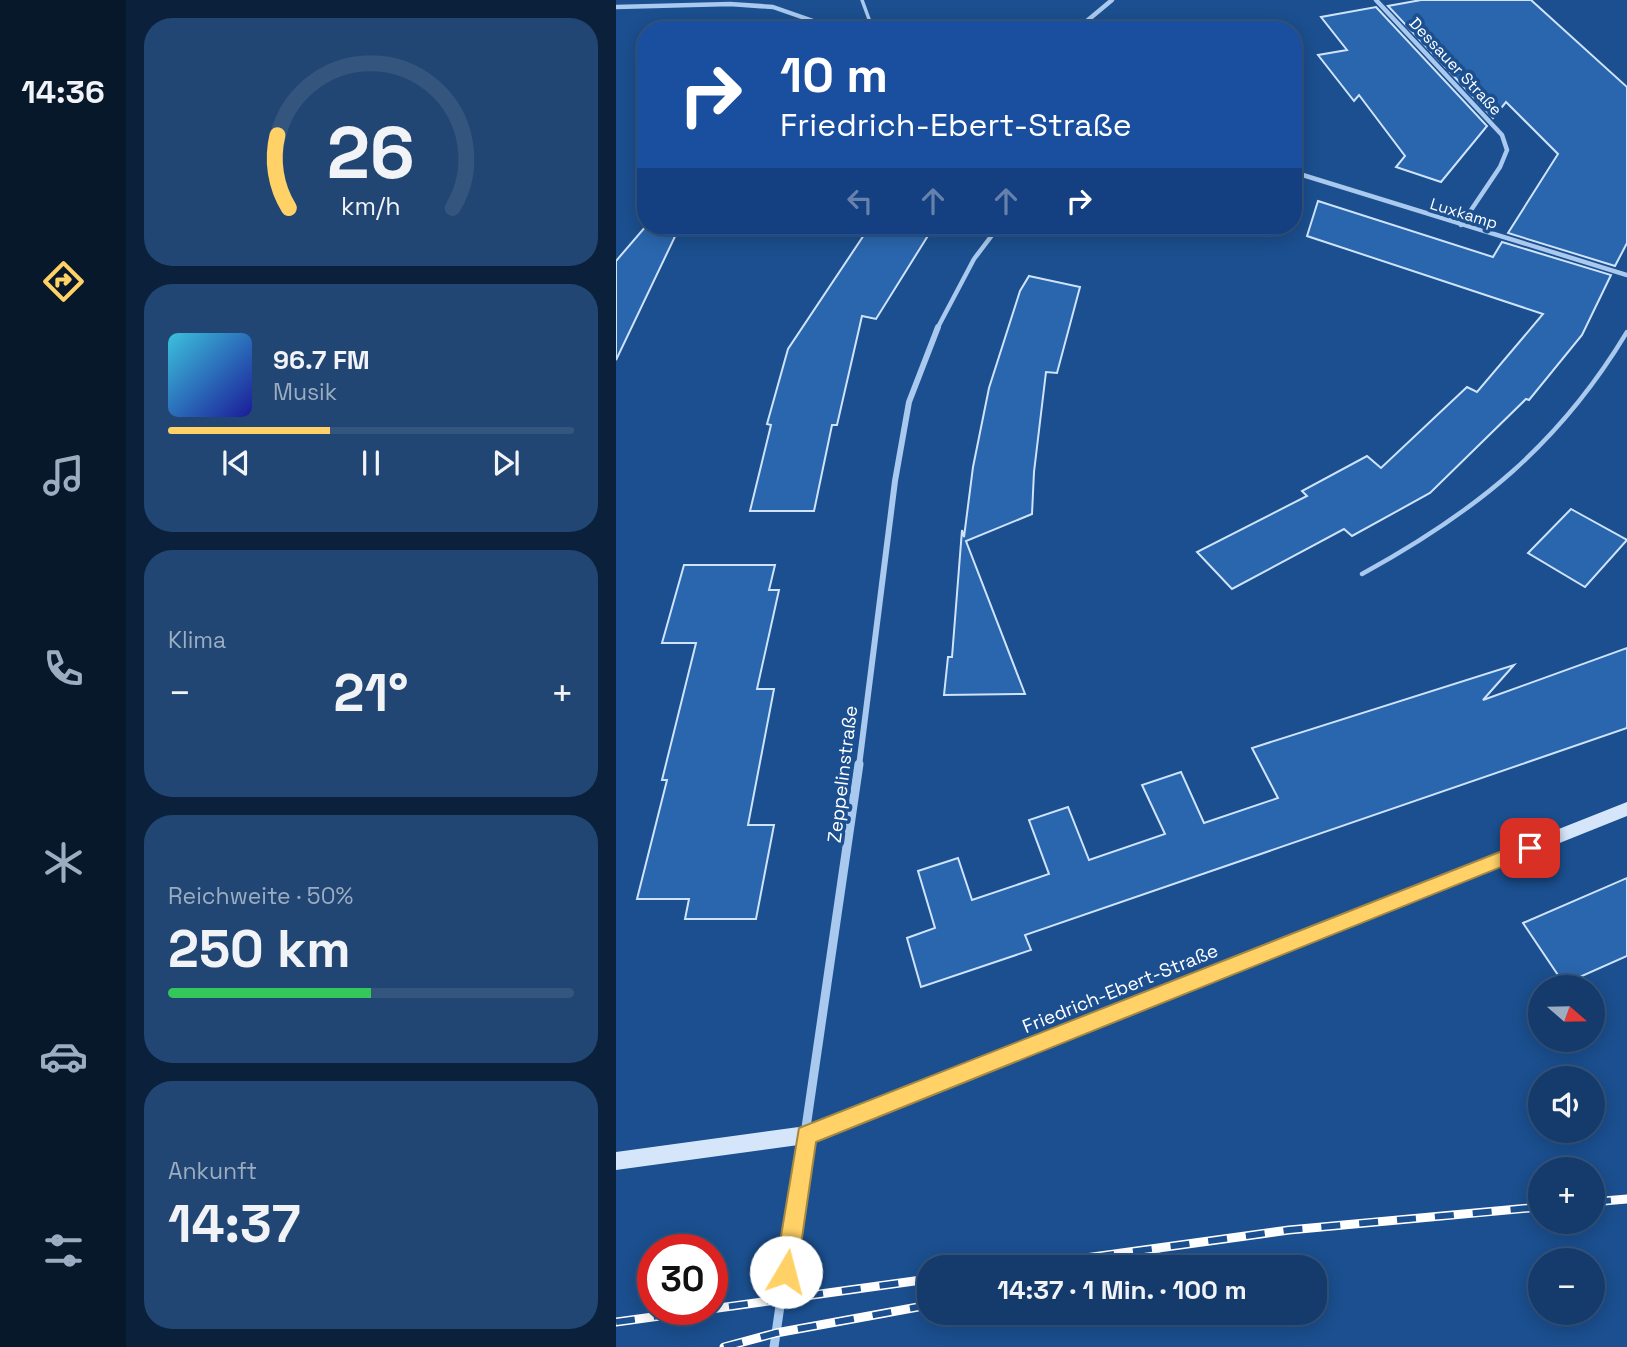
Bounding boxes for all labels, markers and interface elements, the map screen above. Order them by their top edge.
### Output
street label: Dessauer Straße [1405,13,1507,120]
text: 10 m [780,44,888,106]
icon: right [665,49,756,140]
text: 14:36 [21,72,105,112]
text: Friedrich-Ebert-Straße [780,105,1132,145]
text: 26 [327,106,415,199]
icon: left [841,182,879,220]
icon: ahead [914,182,952,220]
icon: ahead [987,182,1025,220]
icon: right [1060,182,1098,220]
text: km/h [341,190,401,222]
street label: Luxkamp [1427,193,1500,234]
icon: directions [39,257,88,306]
text: 96.7 FM [273,343,370,377]
text: Musik [273,377,337,407]
icon: previous [217,444,255,482]
icon: pause [352,444,390,482]
icon: next [487,444,525,482]
icon: music [39,451,88,500]
text: Klima [168,625,226,655]
icon: phone [39,644,88,693]
text: 21° [334,660,408,726]
text: − [168,669,192,717]
text: + [550,669,574,717]
street label: Zeppelinstraße [822,704,863,844]
pin [1500,818,1560,878]
icon: arrive [1511,829,1549,867]
icon: climate [39,838,88,887]
text: Reichweite · 50% [168,881,353,911]
text: 250 km [168,916,351,982]
street label: Friedrich-Ebert-Straße [1019,938,1222,1039]
north arrow [1528,975,1605,1052]
map controls [1528,975,1605,1325]
icon: car [39,1032,88,1081]
button: sound [1528,1066,1605,1143]
text: Ankunft [168,1156,257,1186]
button: + [1528,1157,1605,1234]
text: 14:37 [168,1191,301,1257]
icon: filters [39,1226,88,1275]
speed limit sign: 30 [637,1234,728,1325]
position arrow [749,1235,823,1309]
button: − [1528,1248,1605,1325]
text: 14:37 · 1 Min. · 100 m [997,1273,1247,1307]

